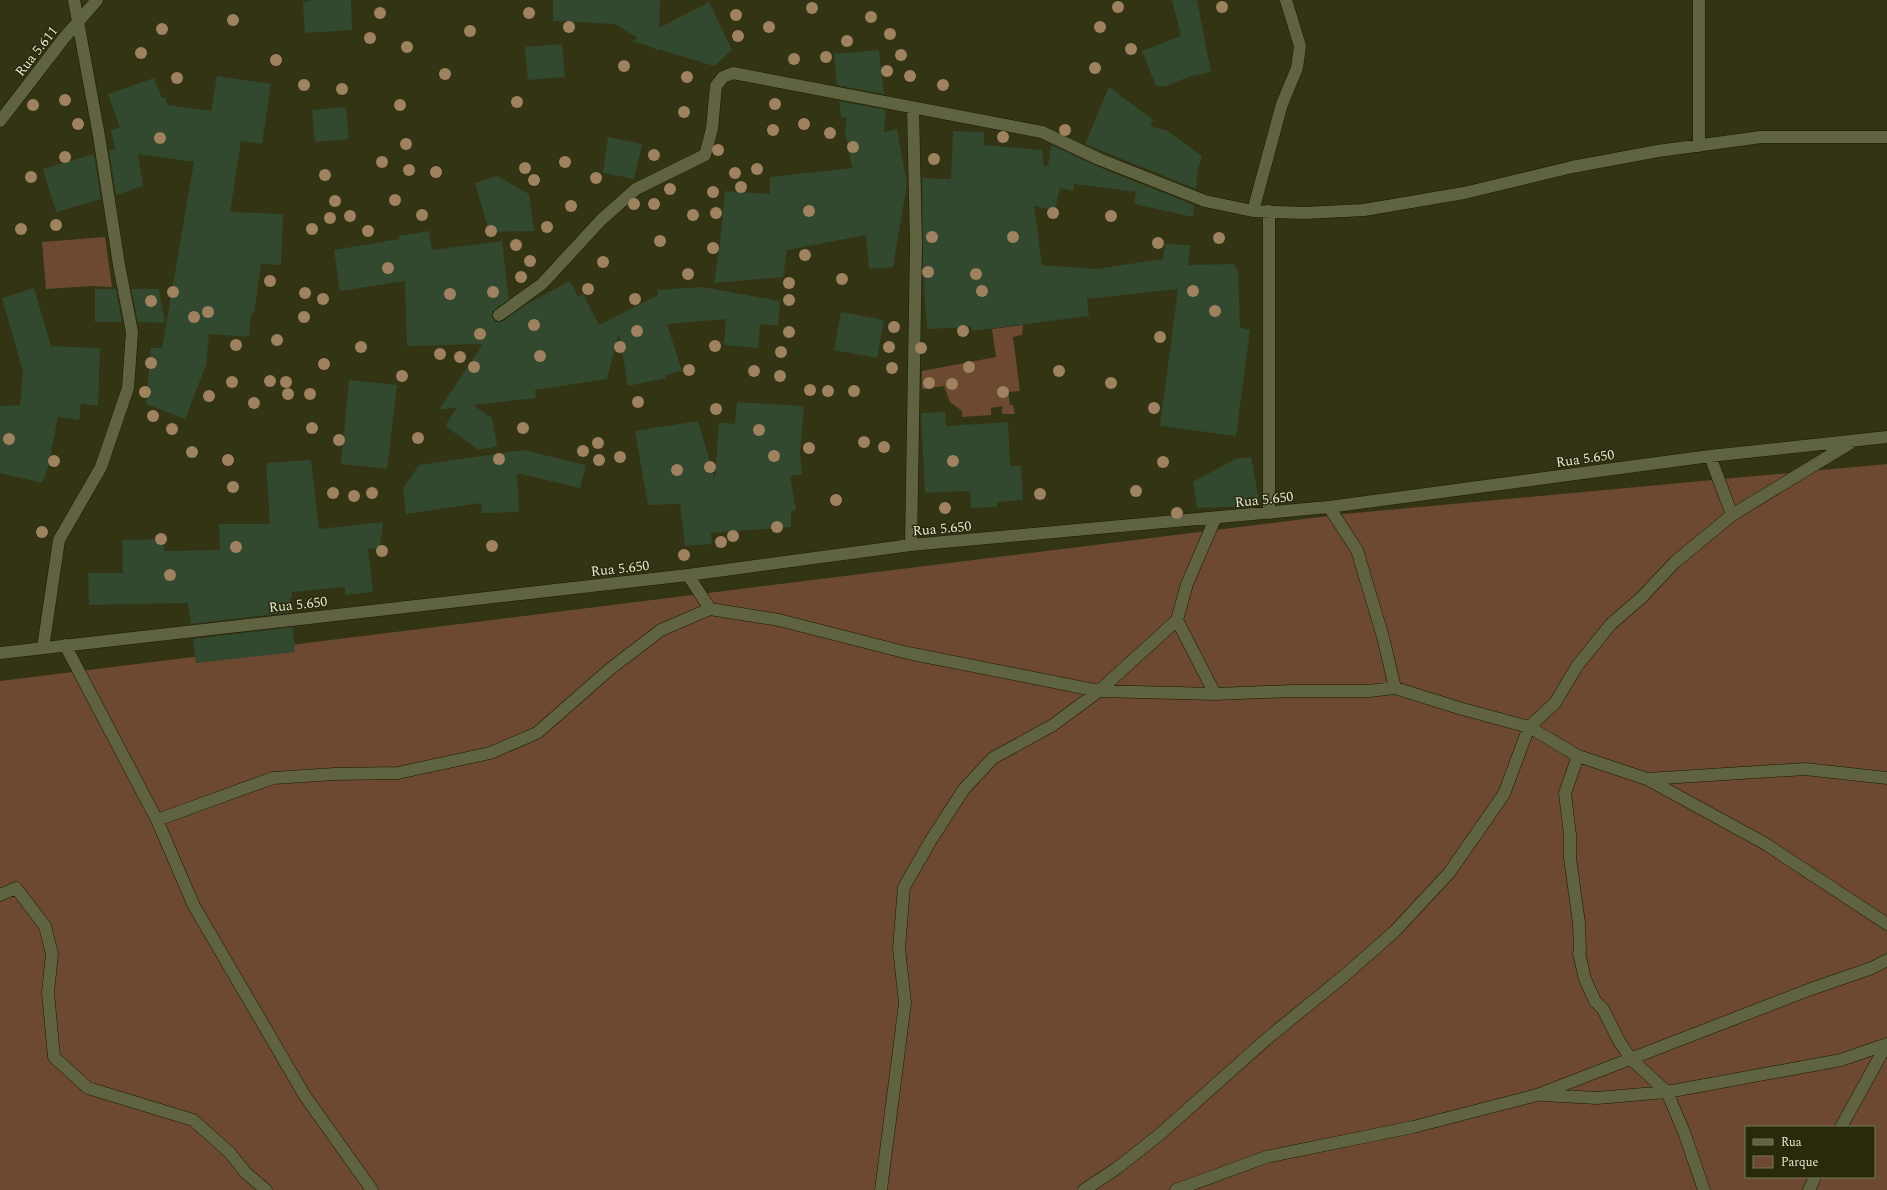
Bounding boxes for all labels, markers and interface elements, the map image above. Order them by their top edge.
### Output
street label: Rua 5.611 [10,22,63,81]
street label: Rua 5.650 [1554,444,1616,473]
street label: Rua 5.650 [1234,486,1294,513]
street label: Rua 5.650 [912,515,972,542]
street label: Rua 5.650 [590,555,650,582]
street label: Rua 5.650 [268,591,328,618]
legend [1745,1126,1875,1178]
text: Rua [1781,1133,1802,1152]
text: Parque [1781,1153,1818,1172]

